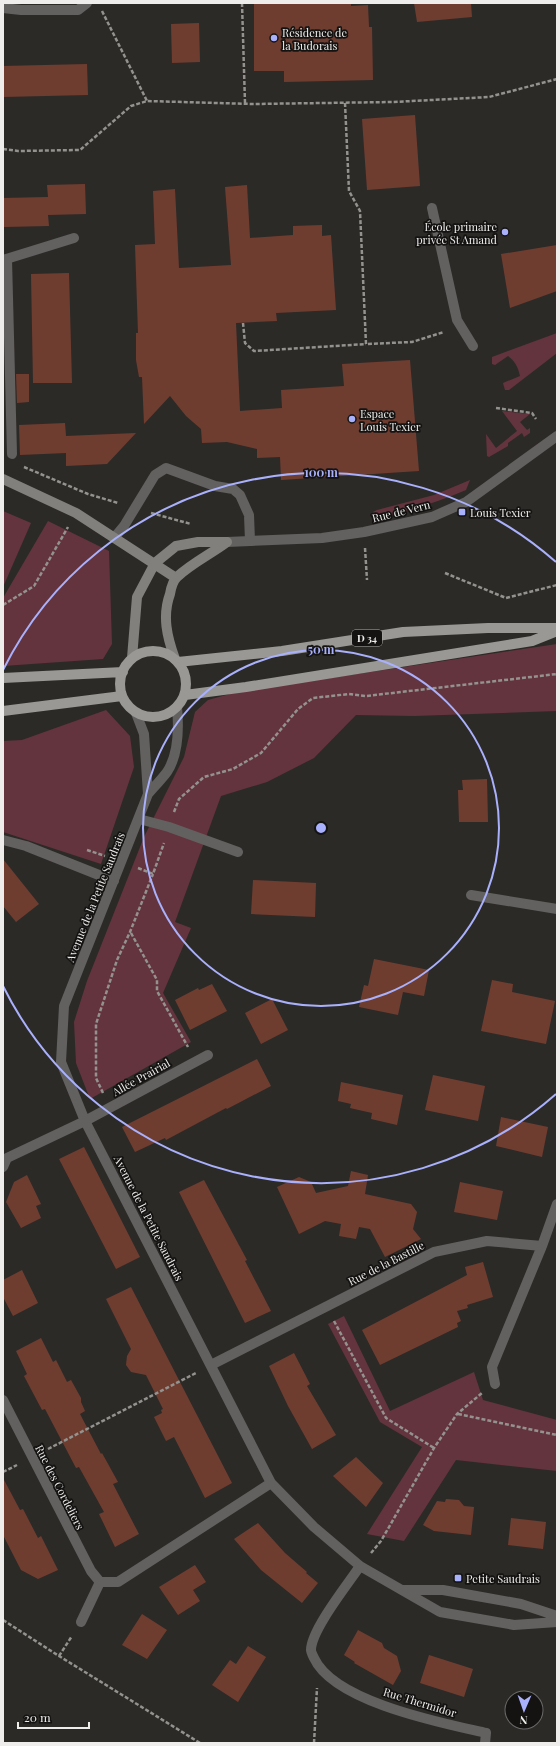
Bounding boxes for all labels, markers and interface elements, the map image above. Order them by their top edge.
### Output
place label: Résidence de la Budorais [282,25,347,53]
marker: Résidence de la Budorais [269,33,279,43]
place label: École primaire privée St Amand [416,219,498,247]
marker: École primaire privée St Amand [500,227,510,237]
place label: Espace Louis Texier [360,406,421,434]
marker: Espace Louis Texier [347,414,357,424]
text: 100 m [304,464,338,480]
street label: Rue de Vern [370,496,432,525]
place label: Louis Texier [470,505,531,520]
marker: Louis Texier [457,507,467,517]
road number: D 34 [352,630,382,646]
text: 50 m [308,641,335,657]
centre of rings [314,821,328,835]
street label: Avenue de la Petite Saudrais [62,830,128,965]
street label: Allée Prairial [109,1055,173,1100]
street label: Avenue de la Petite Saudrais [110,1152,187,1283]
street label: Rue de la Bastille [345,1237,427,1289]
street label: Rue des Cordeliers [32,1442,88,1532]
place label: Petite Saudrais [466,1571,540,1586]
marker: Petite Saudrais [453,1573,463,1583]
street label: Rue Thermidor [382,1684,458,1720]
north arrow [504,1690,544,1730]
scale bar [18,1704,89,1730]
text: 20 m [24,1709,51,1725]
text: N [519,1713,528,1728]

